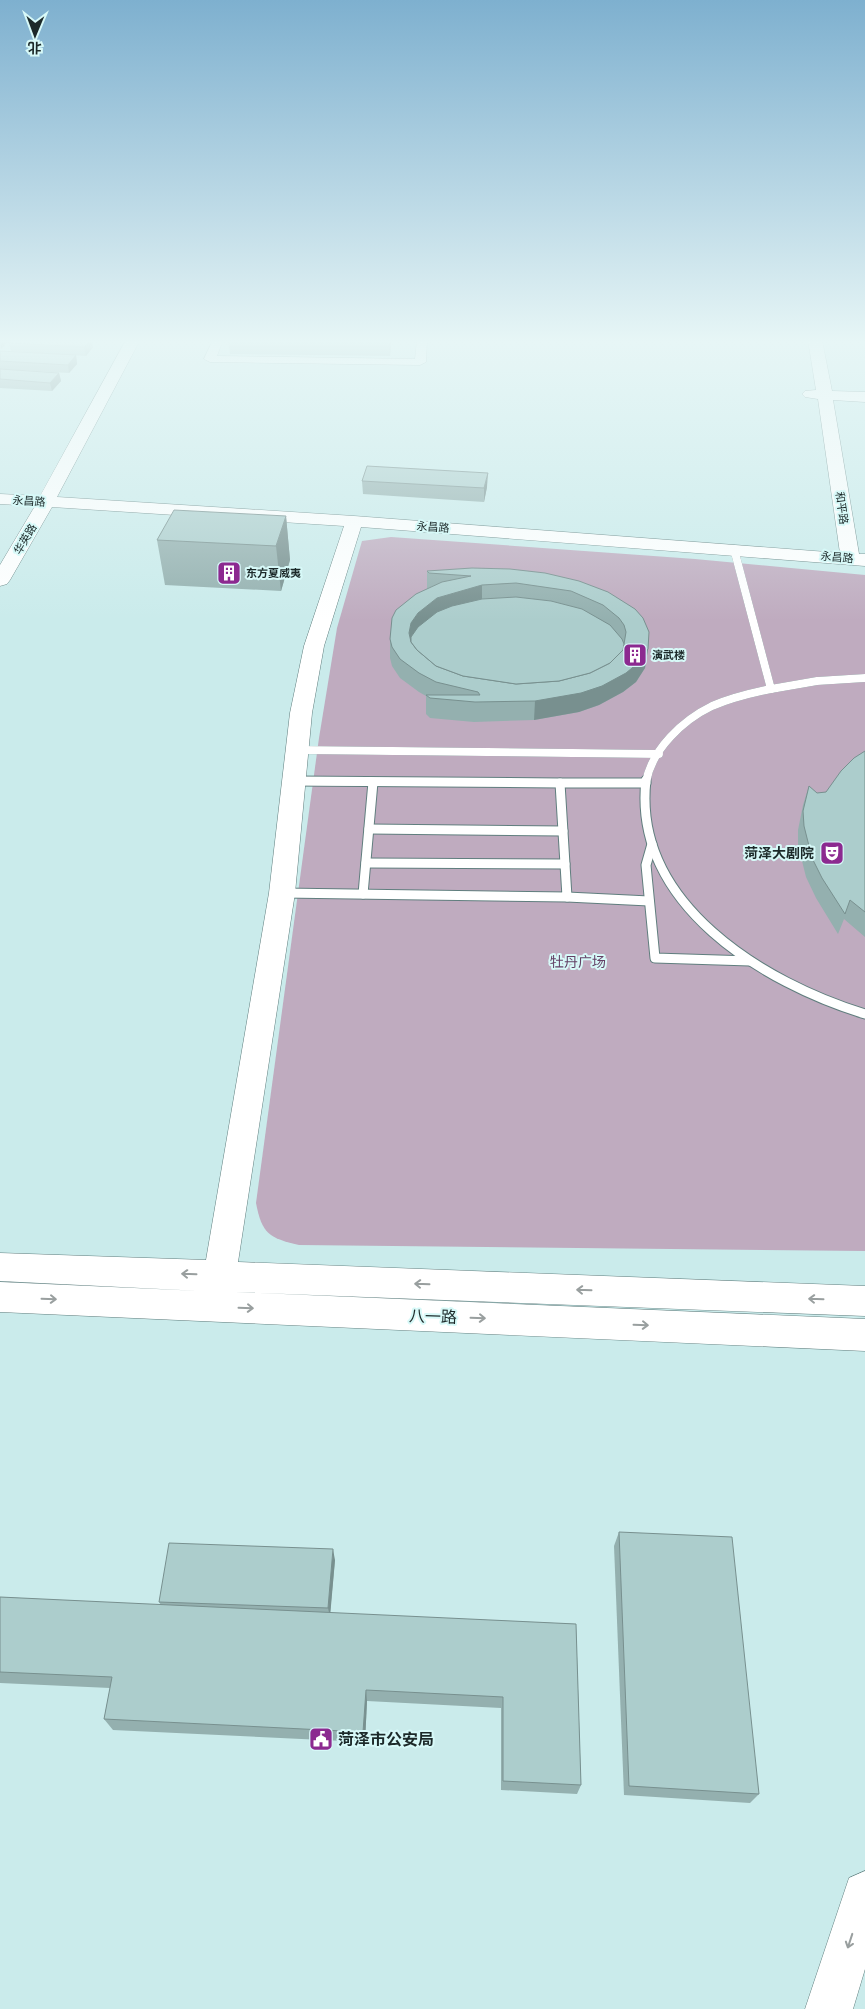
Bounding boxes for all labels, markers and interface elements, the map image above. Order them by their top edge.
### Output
north arrow [10,10,60,60]
text: 北 [28,38,42,59]
street label: 和平路 [832,491,852,525]
street label: 永昌路 [12,492,46,510]
street label: 永昌路 [416,518,450,536]
street label: 华英路 [10,521,40,557]
street label: 永昌路 [820,548,854,566]
building icon: 东方夏威夷 [216,560,242,586]
place label: 东方夏威夷 [246,565,301,581]
building icon: 演武楼 [622,642,648,668]
place label: 演武楼 [652,647,685,663]
theatre icon: 菏泽大剧院 [819,840,845,866]
place label: 菏泽大剧院 [744,842,814,863]
park label: 牡丹广场 [550,951,606,972]
one-way arrow [182,1270,198,1279]
one-way arrow [414,1279,430,1288]
one-way arrow [576,1285,592,1295]
one-way arrow [809,1294,825,1304]
one-way arrow [40,1295,56,1304]
one-way arrow [238,1303,254,1312]
street label: 八一路 [409,1303,457,1329]
one-way arrow [470,1313,486,1322]
one-way arrow [632,1320,648,1330]
public building icon: 菏泽市公安局 [308,1726,334,1752]
place label: 菏泽市公安局 [338,1727,434,1751]
one-way arrow [845,1932,855,1948]

